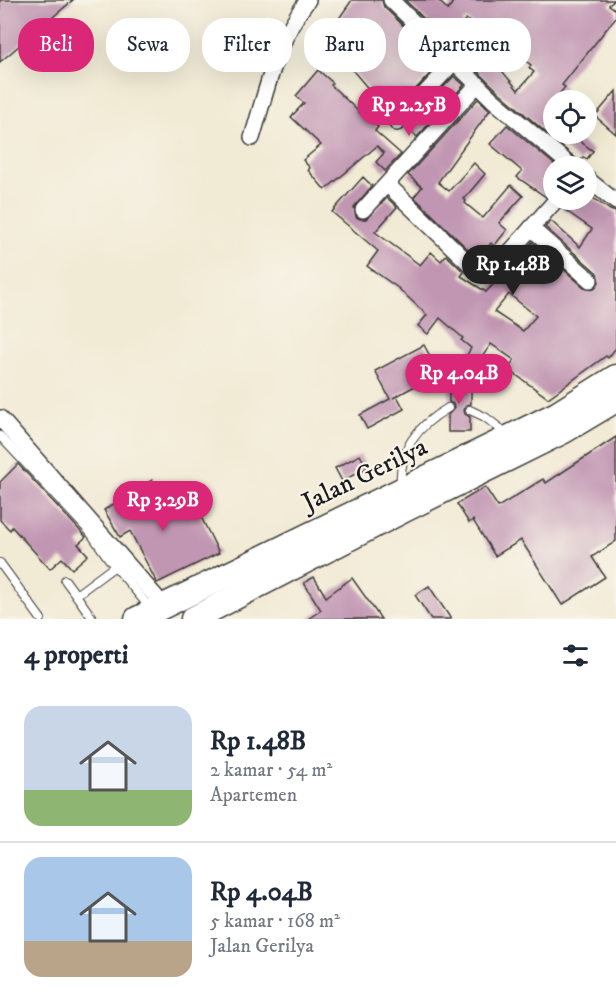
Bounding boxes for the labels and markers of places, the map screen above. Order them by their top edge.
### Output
pin: Rp 2.25B [347,86,471,137]
pin: Rp 1.48B [451,245,575,296]
pin: Rp 4.04B [397,354,521,405]
pin: Rp 3.29B [101,481,225,532]

